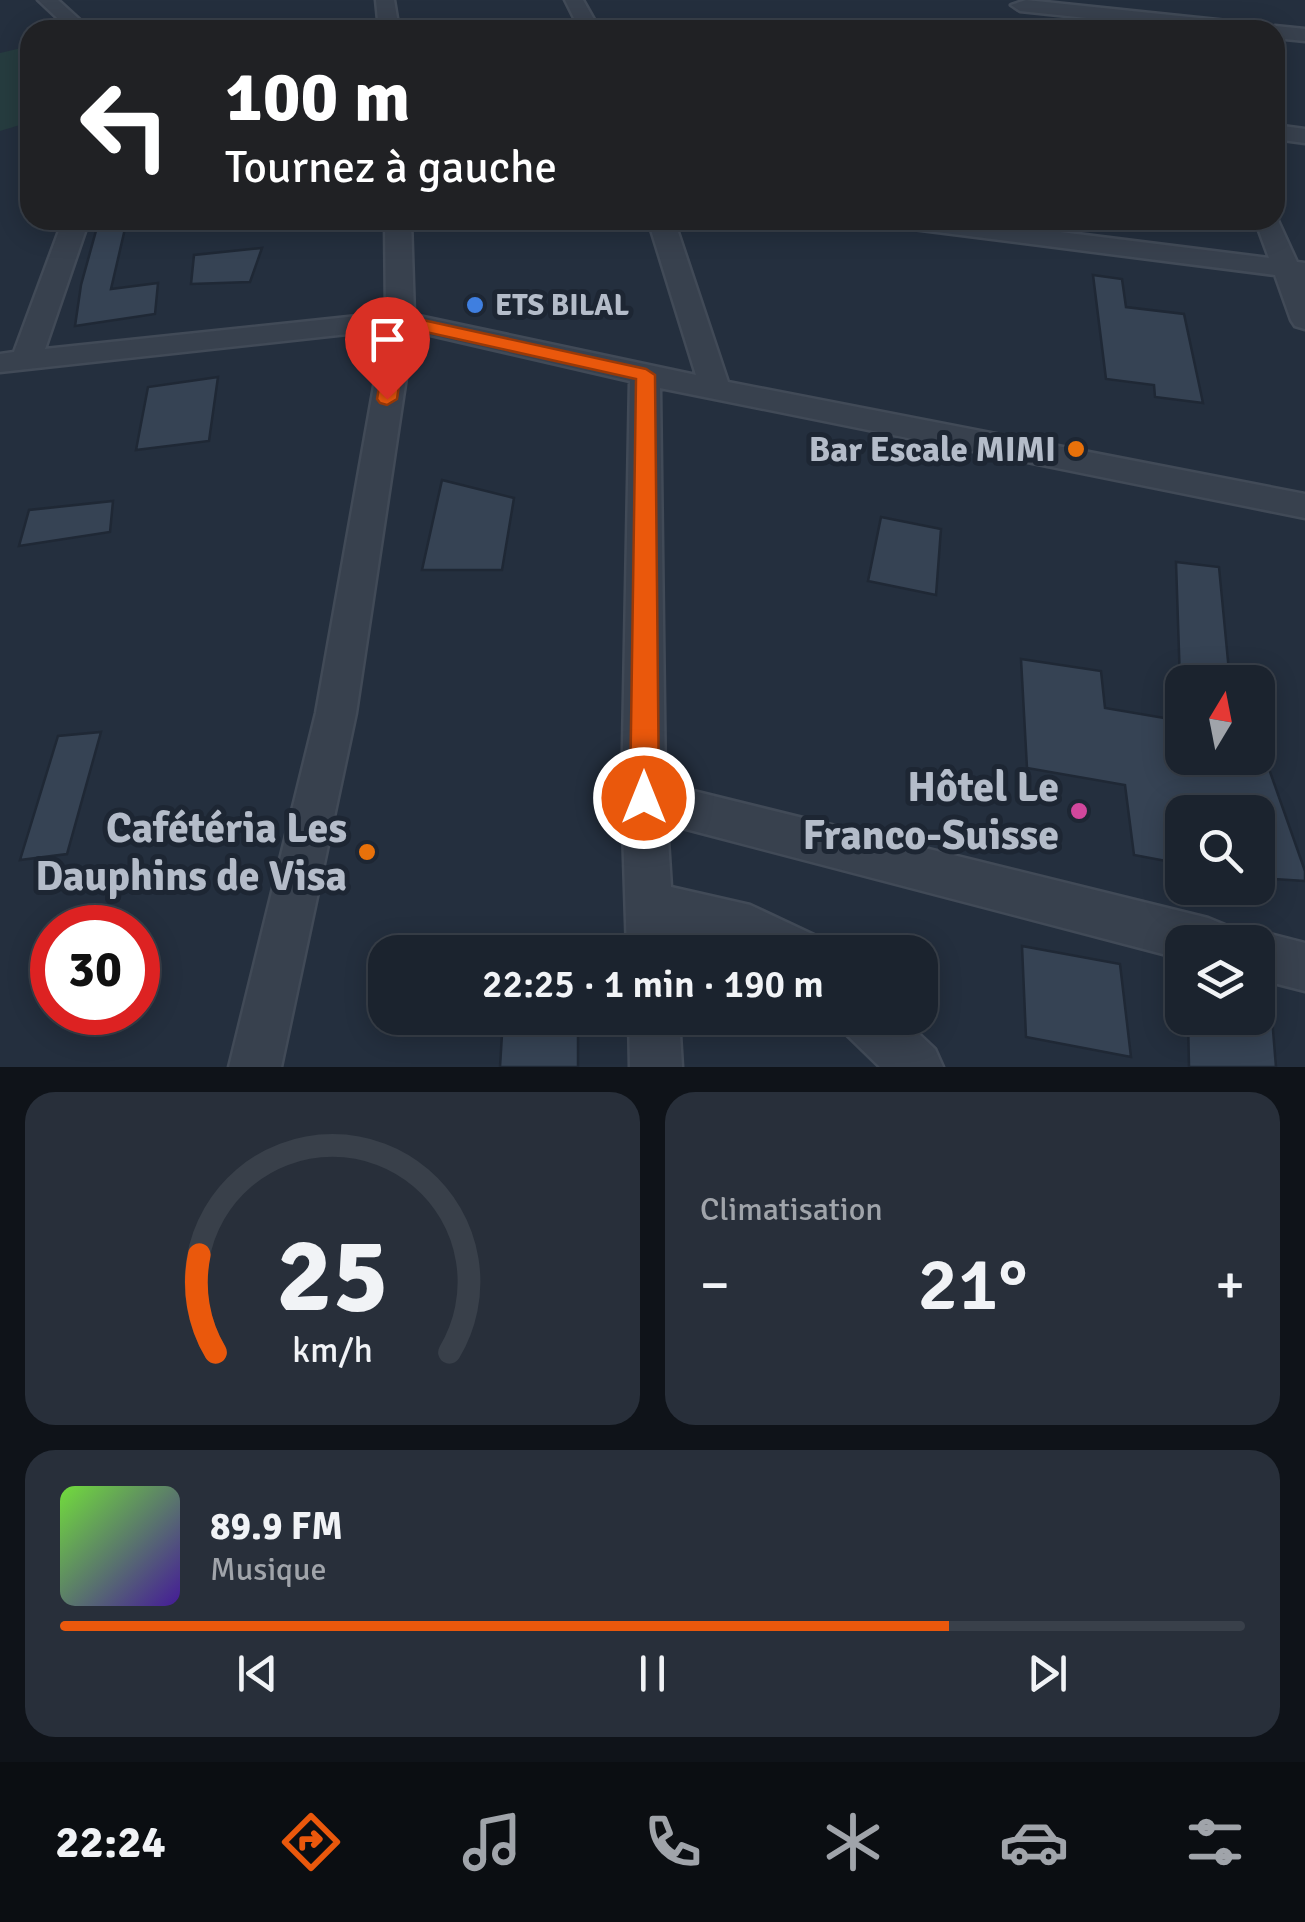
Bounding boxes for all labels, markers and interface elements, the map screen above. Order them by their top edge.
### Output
text: 100 m [225,54,410,140]
icon: left [60,60,190,190]
text: Tournez à gauche [225,140,557,195]
place label: ETS BILAL [495,287,629,324]
marker: ETS BILAL [464,294,486,316]
pin [345,297,430,400]
icon: arrive [360,312,415,367]
place label: Bar Escale MIMI [809,428,1056,471]
marker: Bar Escale MIMI [1065,438,1087,460]
north arrow [1165,665,1275,775]
map controls [1165,665,1275,1035]
position arrow [592,746,696,850]
place label: Hôtel Le Franco-Suisse [802,762,1059,861]
button: search [1165,795,1275,905]
marker: Hôtel Le Franco-Suisse [1068,800,1090,822]
place label: Cafétéria Les Dauphins de Visa [35,803,347,902]
marker: Cafétéria Les Dauphins de Visa [356,841,378,863]
speed limit sign: 30 [30,905,160,1035]
button: layers [1165,925,1275,1035]
text: 22:25 · 1 min · 190 m [482,961,824,1008]
text: Climatisation [700,1190,883,1229]
text: 25 [276,1212,389,1340]
text: 21° [918,1238,1027,1331]
text: − [700,1251,730,1319]
text: + [1215,1251,1245,1319]
text: km/h [292,1328,373,1372]
text: 89.9 FM [210,1503,343,1550]
text: Musique [210,1550,326,1589]
icon: previous [230,1646,285,1701]
icon: pause [625,1646,680,1701]
icon: next [1020,1646,1075,1701]
icon: directions [276,1807,346,1877]
icon: music [457,1807,527,1877]
icon: phone [638,1807,708,1877]
icon: climate [818,1807,888,1877]
icon: car [999,1807,1069,1877]
icon: filters [1180,1807,1250,1877]
text: 22:24 [55,1815,166,1870]

